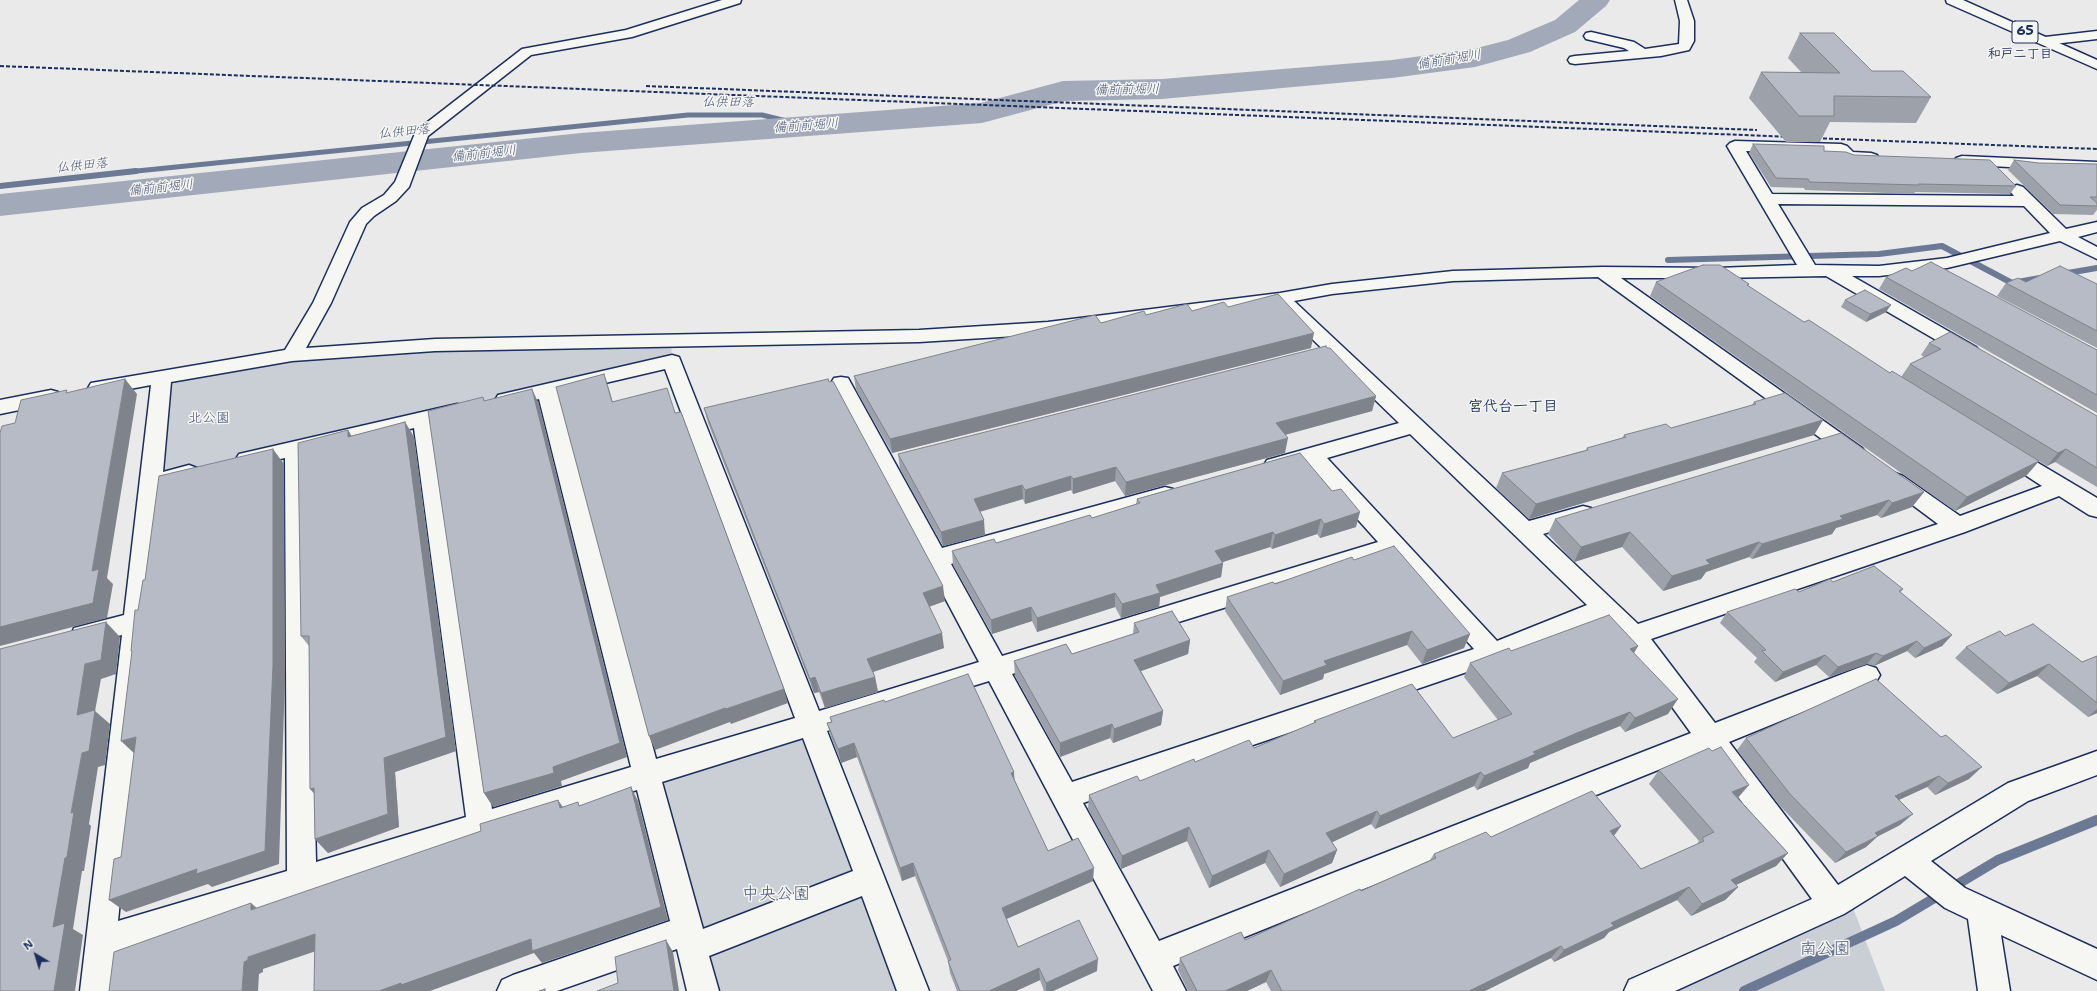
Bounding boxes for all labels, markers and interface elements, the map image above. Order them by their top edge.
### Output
road number: 65 [2012,21,2038,43]
water label: 備前前堀川 [1416,47,1482,73]
district label: 和戸二丁目 [1988,47,2052,63]
water label: 備前前堀川 [1094,82,1160,98]
water label: 仏供田落 [702,95,754,111]
water label: 備前前堀川 [773,116,839,136]
water label: 仏供田落 [377,122,431,142]
water label: 備前前堀川 [451,143,517,165]
water label: 仏供田落 [55,156,109,176]
water label: 備前前堀川 [128,177,194,199]
district label: 宮代台一丁目 [1468,398,1558,416]
park label: 北公園 [188,410,230,426]
park label: 中央公園 [742,885,810,905]
north arrow [16,935,56,975]
text: N [20,937,36,954]
park label: 南公園 [1800,940,1850,960]

